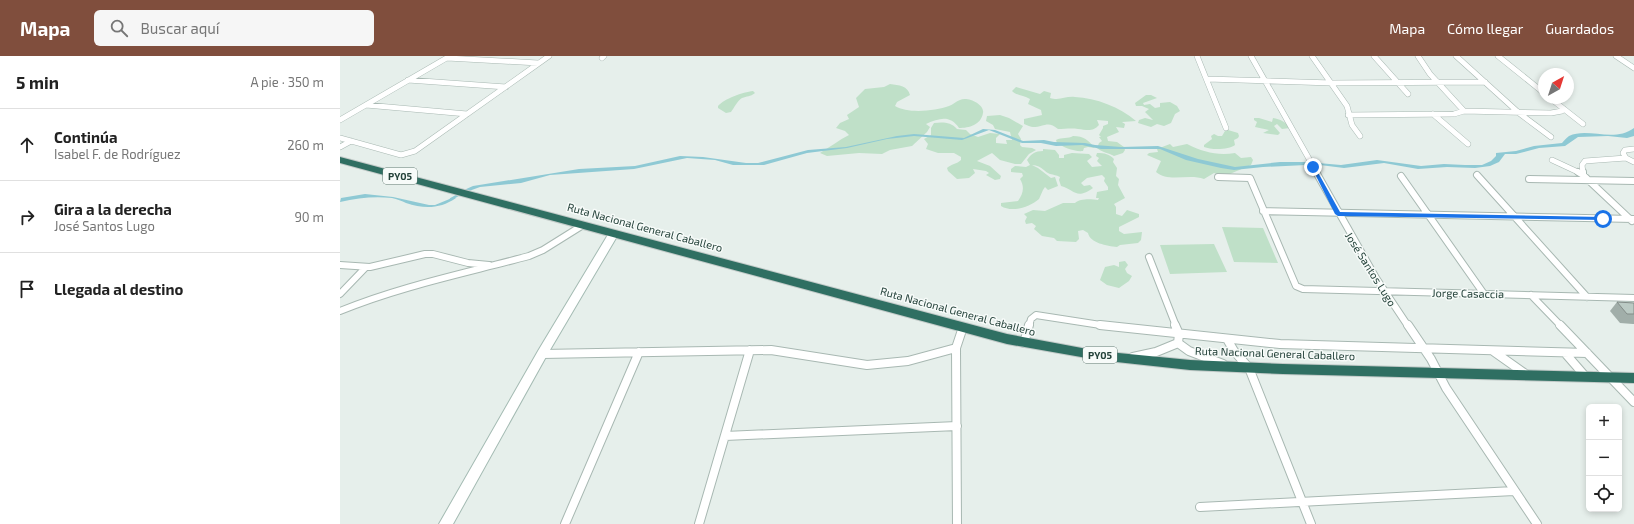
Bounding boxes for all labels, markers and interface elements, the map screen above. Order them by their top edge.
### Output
search box [94,10,374,46]
text: Mapa [20,17,70,40]
icon: search [108,17,130,39]
text: Buscar aquí [140,19,220,37]
text: Mapa [1389,20,1425,37]
text: Cómo llegar [1447,20,1523,37]
text: Guardados [1545,20,1614,37]
north arrow [1538,68,1574,104]
text: 5 min [16,72,59,92]
text: A pie · 350 m [250,74,324,90]
text: Continúa [54,128,117,146]
icon: ahead [16,134,38,156]
text: 260 m [287,137,324,153]
text: Isabel F. de Rodríguez [54,146,181,162]
route end [1304,158,1322,176]
road number: PY05 [383,168,417,184]
text: Gira a la derecha [54,200,172,218]
street label: Ruta Nacional General Caballero [566,200,724,254]
icon: right [16,206,38,228]
text: 90 m [294,209,324,225]
route start [1594,210,1612,228]
text: José Santos Lugo [54,218,155,234]
street label: José Santos Lugo [1343,229,1399,309]
icon: arrive [16,278,38,300]
text: Llegada al destino [54,280,183,298]
street label: Ruta Nacional General Caballero [879,284,1037,338]
street label: Jorge Casaccia [1432,286,1504,300]
street label: Ruta Nacional General Caballero [1195,344,1355,362]
road number: PY05 [1083,347,1117,363]
map controls [1586,404,1622,512]
button: + [1586,404,1622,440]
button: − [1586,440,1622,476]
button: locate [1586,476,1622,512]

